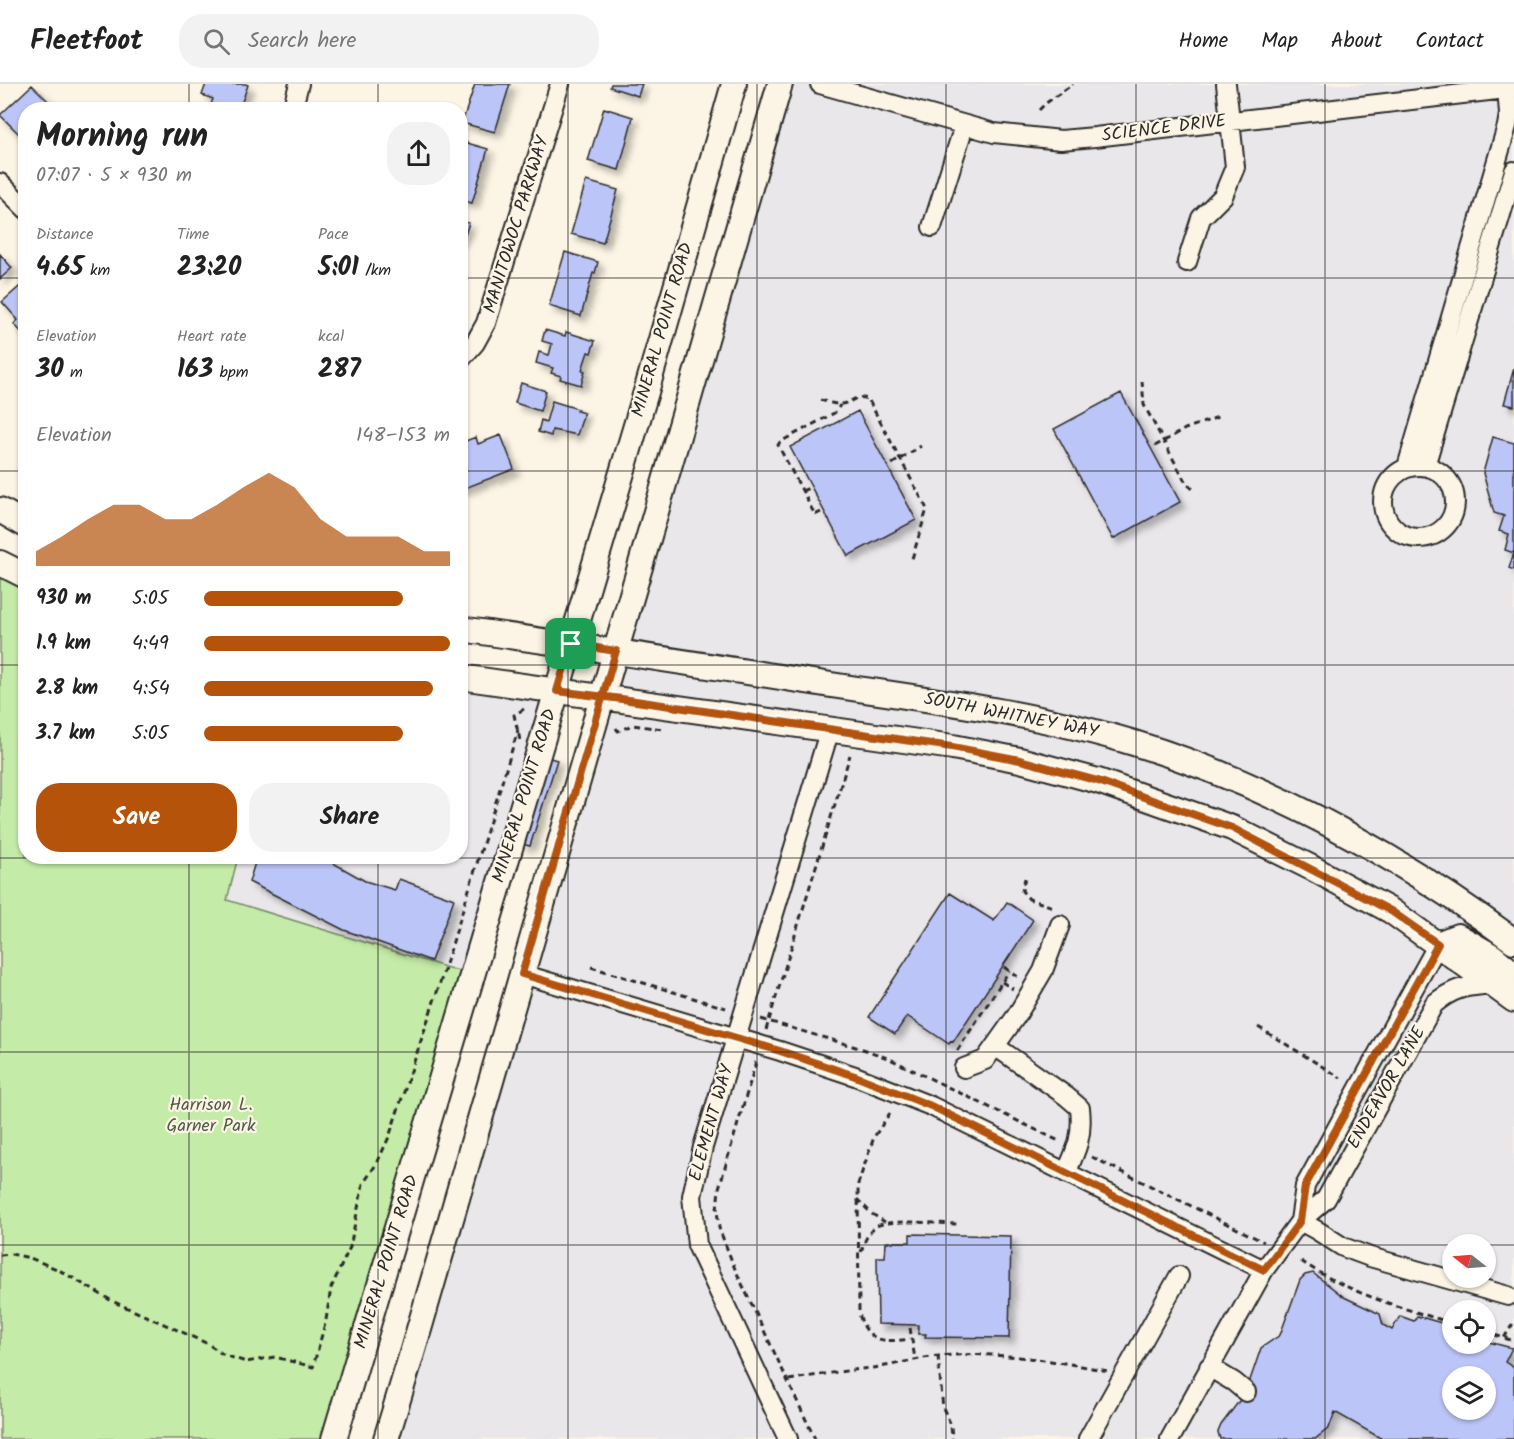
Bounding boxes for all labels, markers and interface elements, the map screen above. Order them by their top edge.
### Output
search box [179,14,599,68]
text: Fleetfoot [30,19,143,64]
text: Search here [248,24,356,59]
icon: search [200,25,233,58]
text: Home [1179,25,1228,58]
text: Map [1261,25,1298,58]
text: About [1331,25,1382,58]
text: Contact [1415,25,1484,58]
street label: SCIENCE DRIVE [1100,107,1228,151]
text: Morning run [36,111,208,164]
button: share [387,122,450,185]
street label: MANITOWOC PARKWAY [476,132,558,317]
text: 07:07 · 5 × 930 m [36,160,192,192]
text: Distance [36,222,94,247]
text: Time [177,222,209,247]
text: Pace [318,222,349,247]
street label: MINERAL POINT ROAD [624,239,702,421]
text: 4.65 [36,247,84,289]
text: 23:20 [177,247,241,289]
text: 5:01 [318,247,359,289]
text: km [84,258,110,283]
text: /km [359,258,391,283]
text: Elevation [36,324,97,349]
text: Heart rate [177,324,247,349]
text: kcal [318,324,344,349]
text: 30 [36,349,64,391]
text: 163 [177,349,213,391]
text: 287 [318,349,361,391]
text: m [64,360,83,385]
text: bpm [213,360,248,385]
text: Elevation [36,420,112,452]
text: 148–153 m [356,420,450,452]
text: 930 m [36,583,91,615]
text: 5:05 [132,583,168,615]
pin [545,618,596,669]
icon: arrive [554,627,587,660]
text: 1.9 km [36,628,91,660]
text: 4:49 [132,628,169,660]
text: 2.8 km [36,673,98,705]
text: 4:54 [132,673,170,705]
street label: SOUTH WHITNEY WAY [921,685,1101,747]
street label: MINERAL POINT ROAD [485,705,565,887]
text: 3.7 km [36,718,95,750]
text: 5:05 [132,718,168,750]
button: Save [36,783,237,852]
button: Share [249,783,450,852]
street label: ENDEAVOR LANE [1340,1021,1434,1155]
street label: ELEMENT WAY [682,1061,743,1185]
park label: Harrison L. Garner Park [167,1091,256,1141]
street label: MINERAL POINT ROAD [347,1171,427,1353]
north arrow [1442,1234,1496,1288]
map controls [1442,1234,1496,1420]
button: locate [1442,1300,1496,1354]
button: layers [1442,1366,1496,1420]

